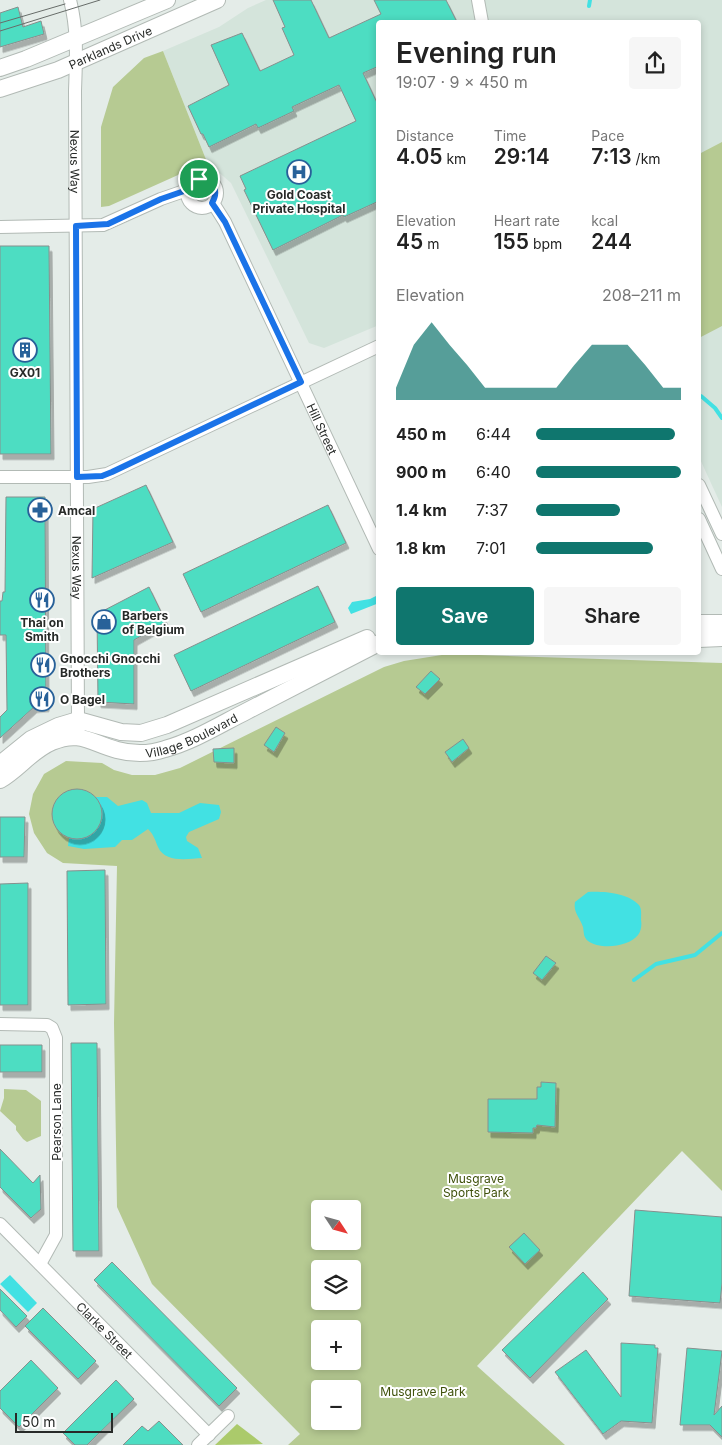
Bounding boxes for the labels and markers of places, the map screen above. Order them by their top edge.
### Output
pin [178,158,220,200]
hospital icon: Gold Coast Private Hospital [286,159,312,185]
place label: Gold Coast Private Hospital [253,187,345,216]
building icon: GX01 [12,337,38,363]
place label: GX01 [10,365,40,380]
pharmacy icon: Amcal [27,497,53,523]
place label: Amcal [58,503,95,518]
restaurant icon: Thai on Smith [29,587,55,613]
place label: Barbers of Belgium [122,608,185,637]
shop icon: Barbers of Belgium [91,609,117,635]
place label: Thai on Smith [20,615,64,644]
place label: Gnocchi Gnocchi Brothers [60,651,160,680]
restaurant icon: Gnocchi Gnocchi Brothers [30,652,56,678]
restaurant icon: O Bagel [29,686,55,712]
place label: O Bagel [60,692,105,707]

